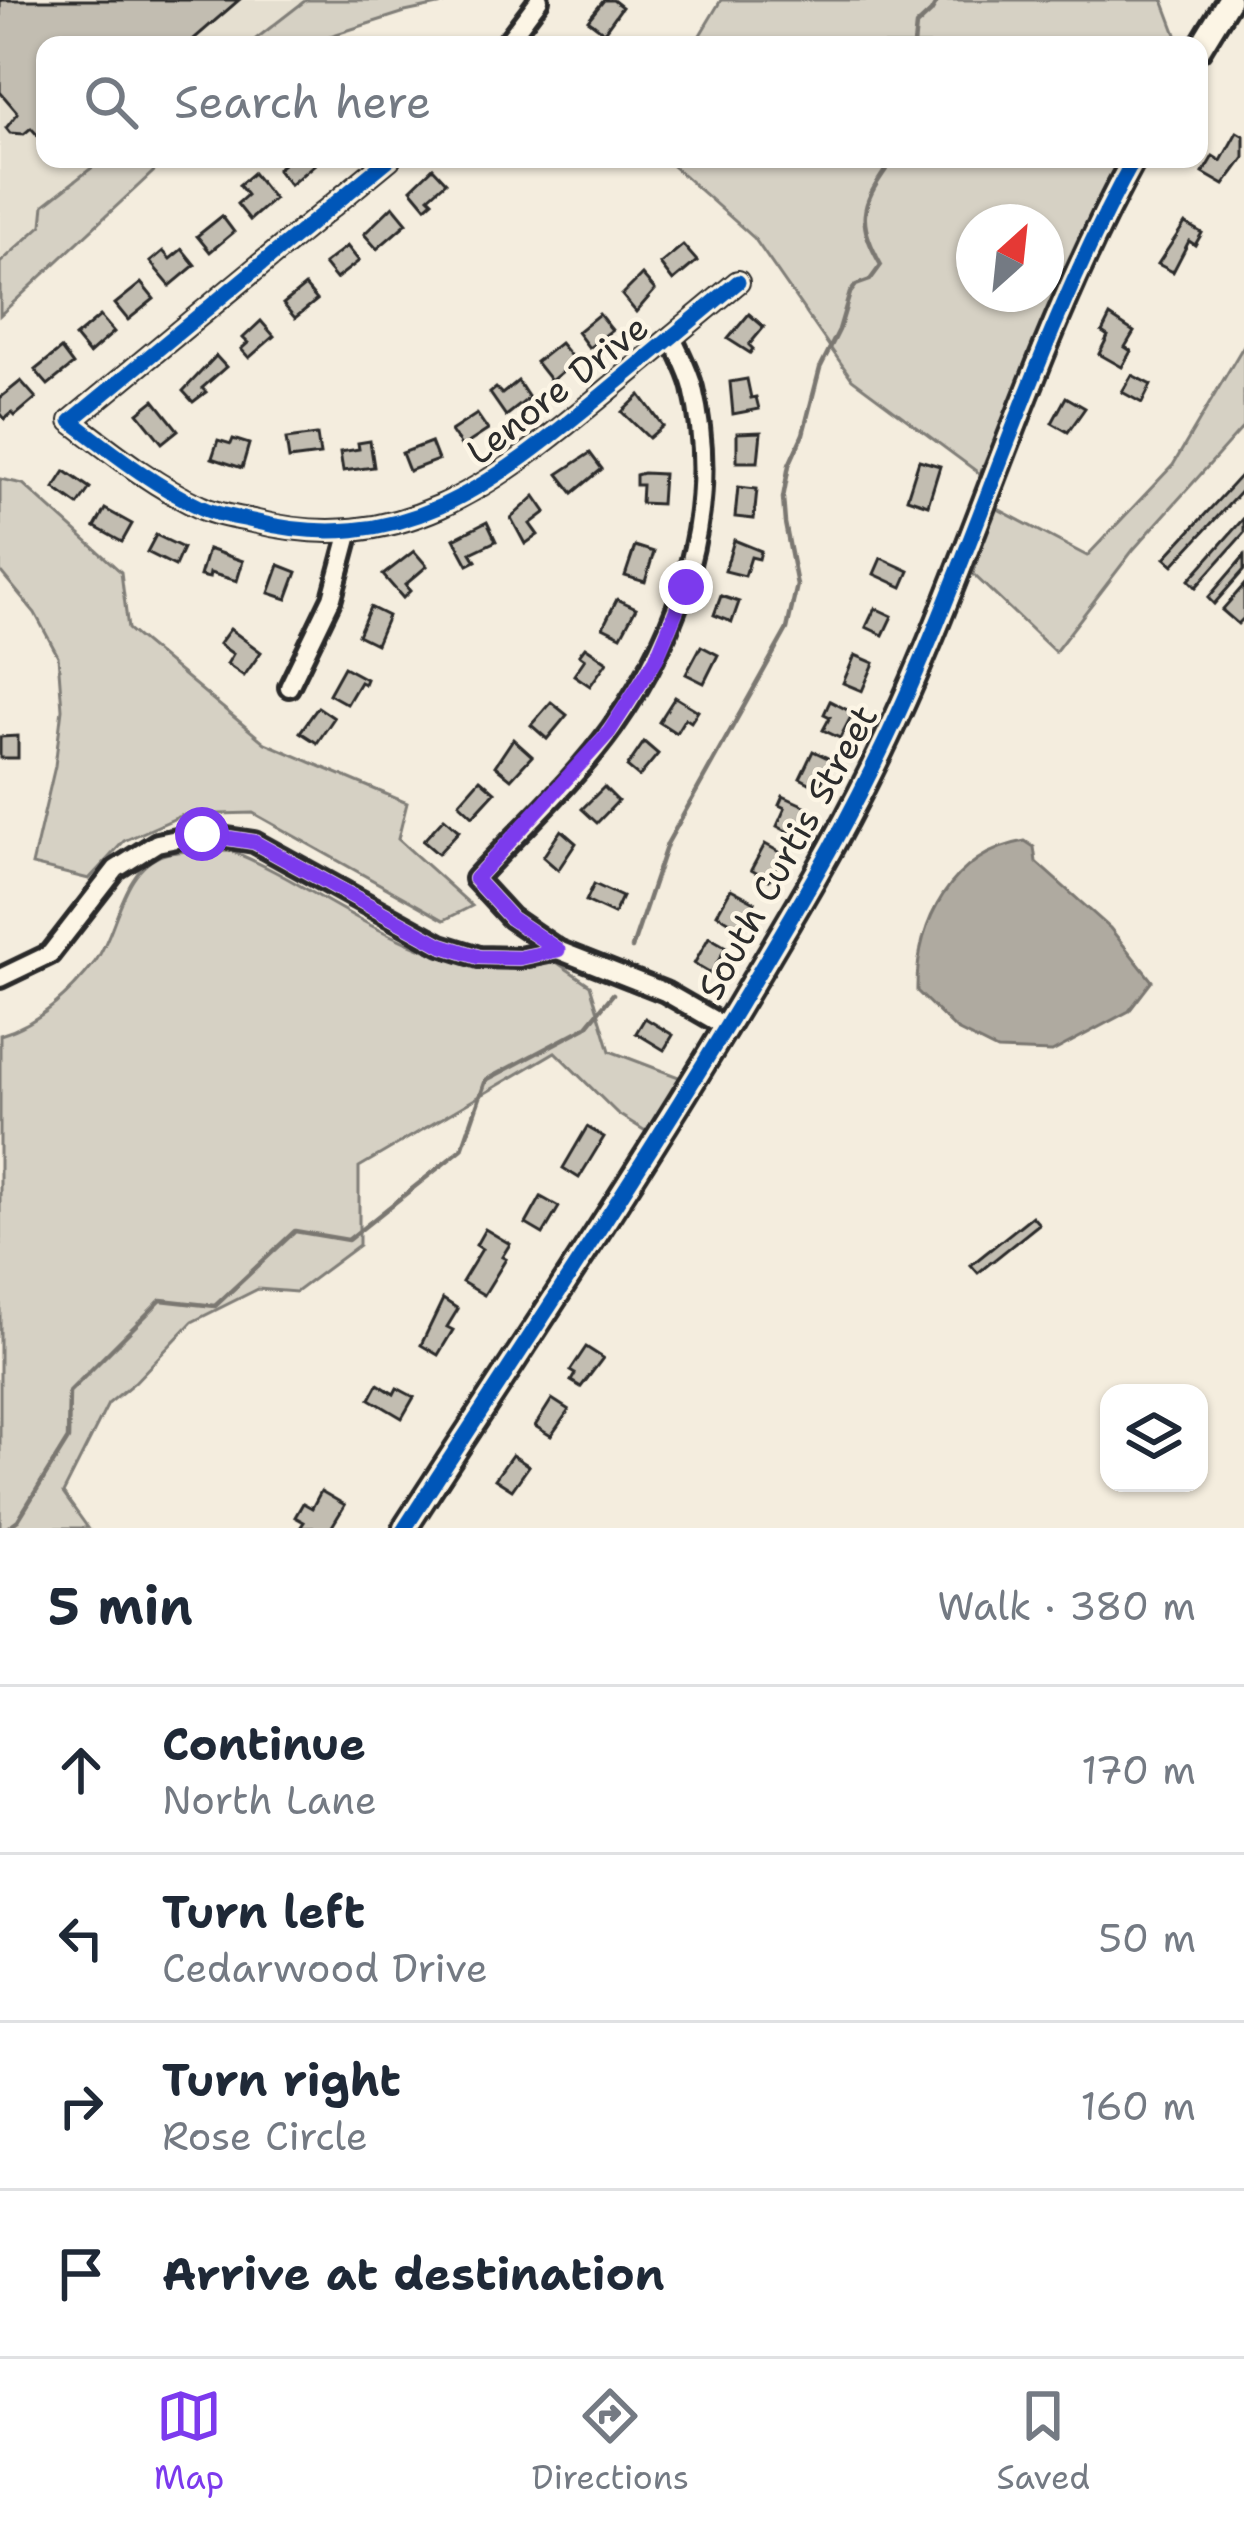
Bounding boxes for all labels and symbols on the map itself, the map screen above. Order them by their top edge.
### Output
north arrow [956,204,1064,312]
street label: Lenore Drive [456,303,658,476]
route end [659,560,713,614]
street label: South Curtis Street [686,696,889,1008]
route start [175,807,229,861]

